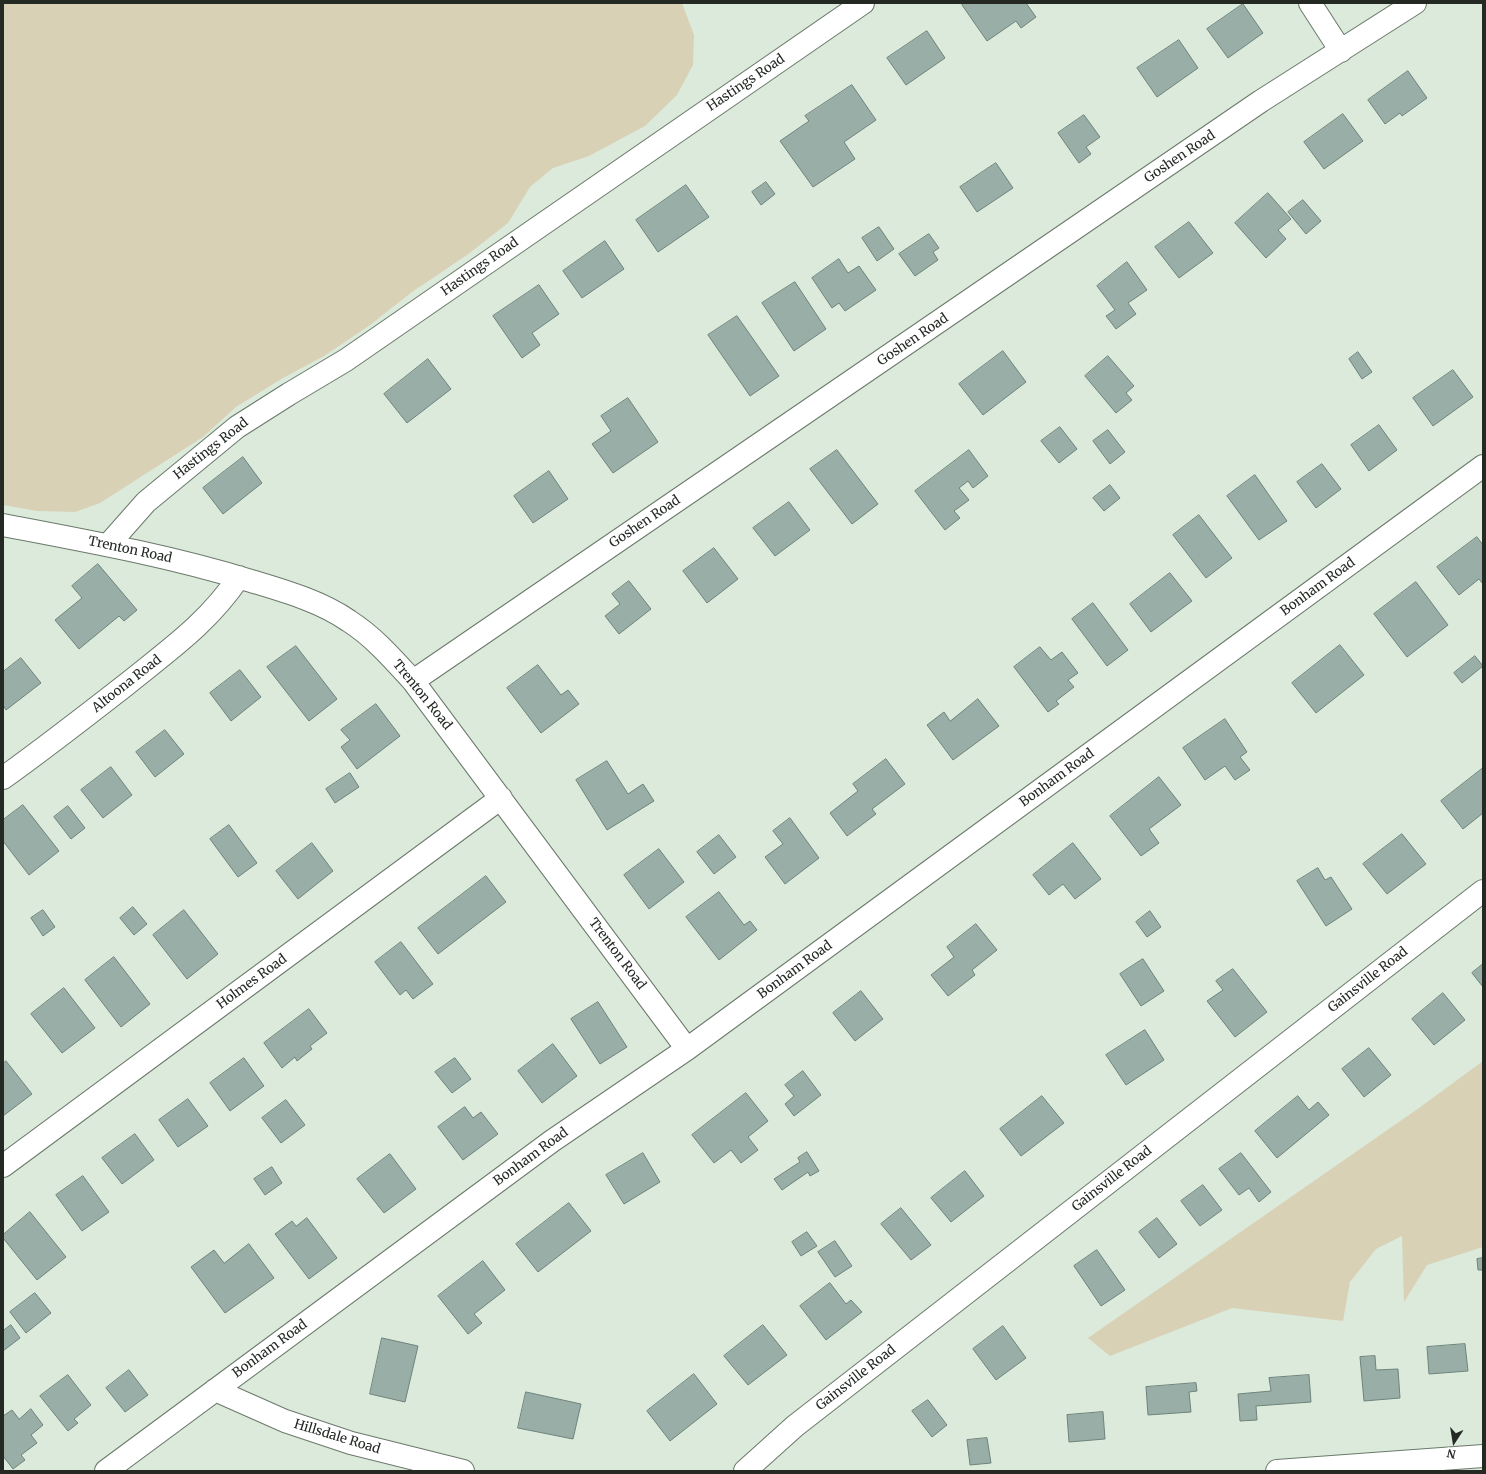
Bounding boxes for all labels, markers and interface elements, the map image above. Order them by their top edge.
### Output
street label: Hastings Road [704,51,788,115]
street label: Goshen Road [1142,128,1218,186]
street label: Hastings Road [438,235,522,299]
street label: Goshen Road [875,311,951,369]
street label: Hastings Road [171,415,251,483]
street label: Goshen Road [607,493,683,551]
street label: Trenton Road [87,533,173,567]
street label: Bonham Road [1278,555,1358,619]
street label: Altoona Road [89,652,165,716]
street label: Trenton Road [389,657,455,733]
street label: Bonham Road [1017,746,1097,810]
street label: Trenton Road [585,915,649,993]
street label: Bonham Road [755,938,835,1002]
street label: Gainsville Road [1325,944,1411,1016]
street label: Holmes Road [214,951,290,1013]
street label: Bonham Road [491,1125,571,1189]
street label: Gainsville Road [1069,1143,1155,1215]
street label: Bonham Road [230,1317,310,1381]
street label: Gainsville Road [813,1342,899,1414]
street label: Hillsdale Road [292,1416,382,1458]
north arrow [1434,1422,1474,1462]
text: N [1446,1446,1457,1461]

